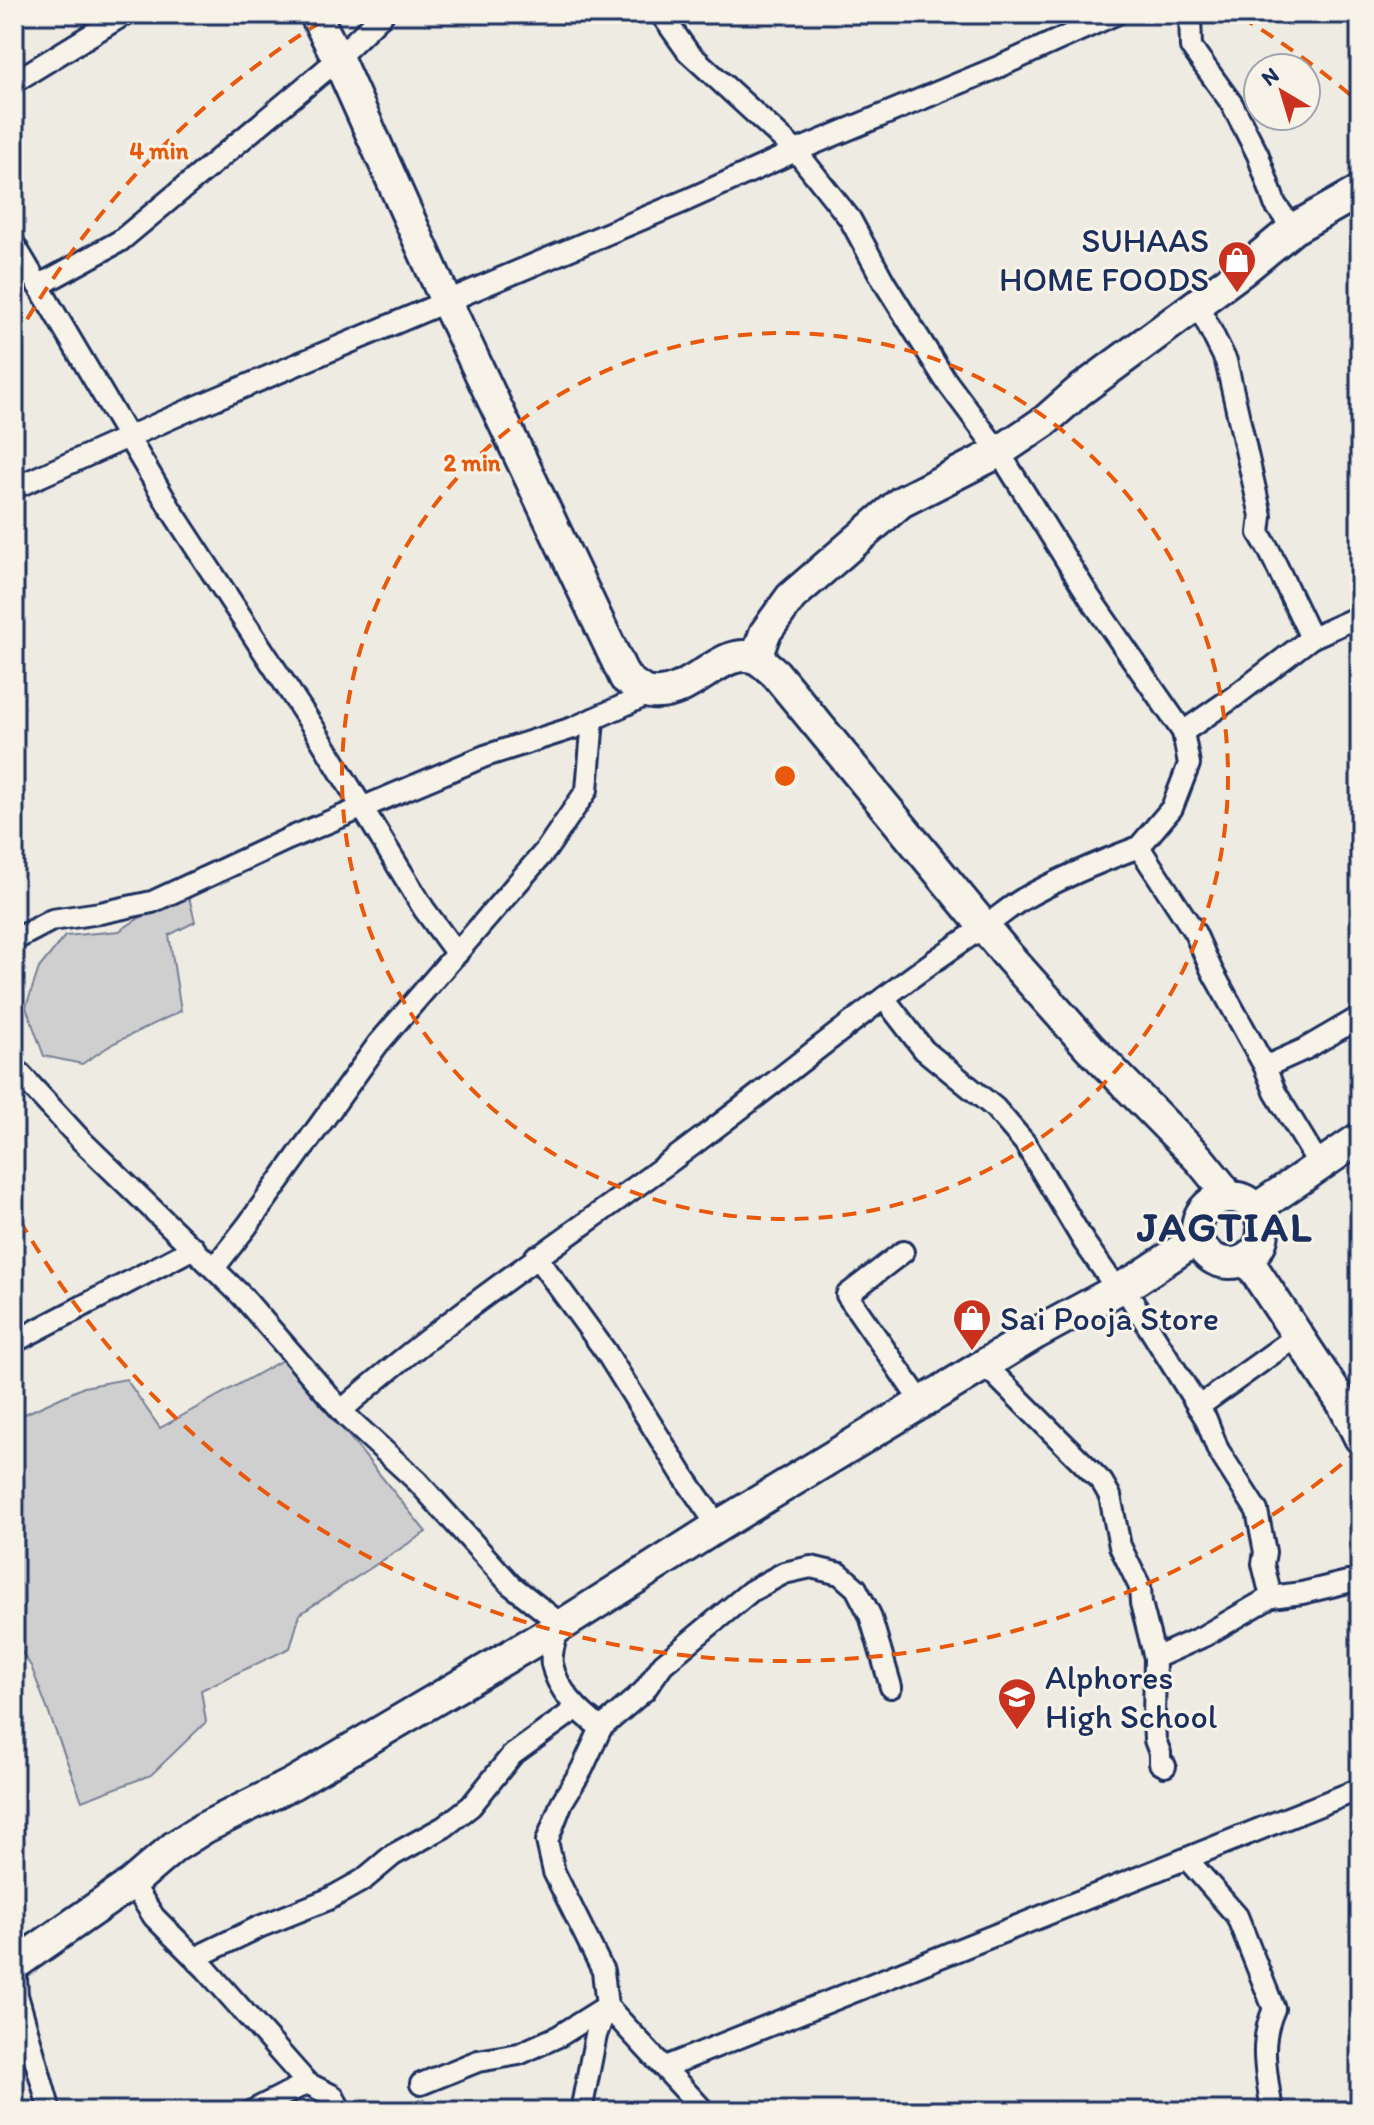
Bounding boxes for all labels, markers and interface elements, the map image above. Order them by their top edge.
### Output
north arrow [1242,52,1322,132]
text: N [1256,61,1284,92]
text: 4 min [130,136,189,165]
place label: SUHAAS HOME FOODS [999,220,1209,300]
shop icon: SUHAAS HOME FOODS [1216,239,1258,294]
text: 2 min [443,448,501,477]
centre of rings [771,762,799,790]
district label: JAGTIAL [1136,1201,1313,1252]
shop icon: Sai Pooja Store [951,1297,993,1352]
place label: Sai Pooja Store [1000,1298,1219,1339]
place label: Alphores High School [1045,1657,1218,1737]
school or university icon: Alphores High School [996,1676,1038,1731]

